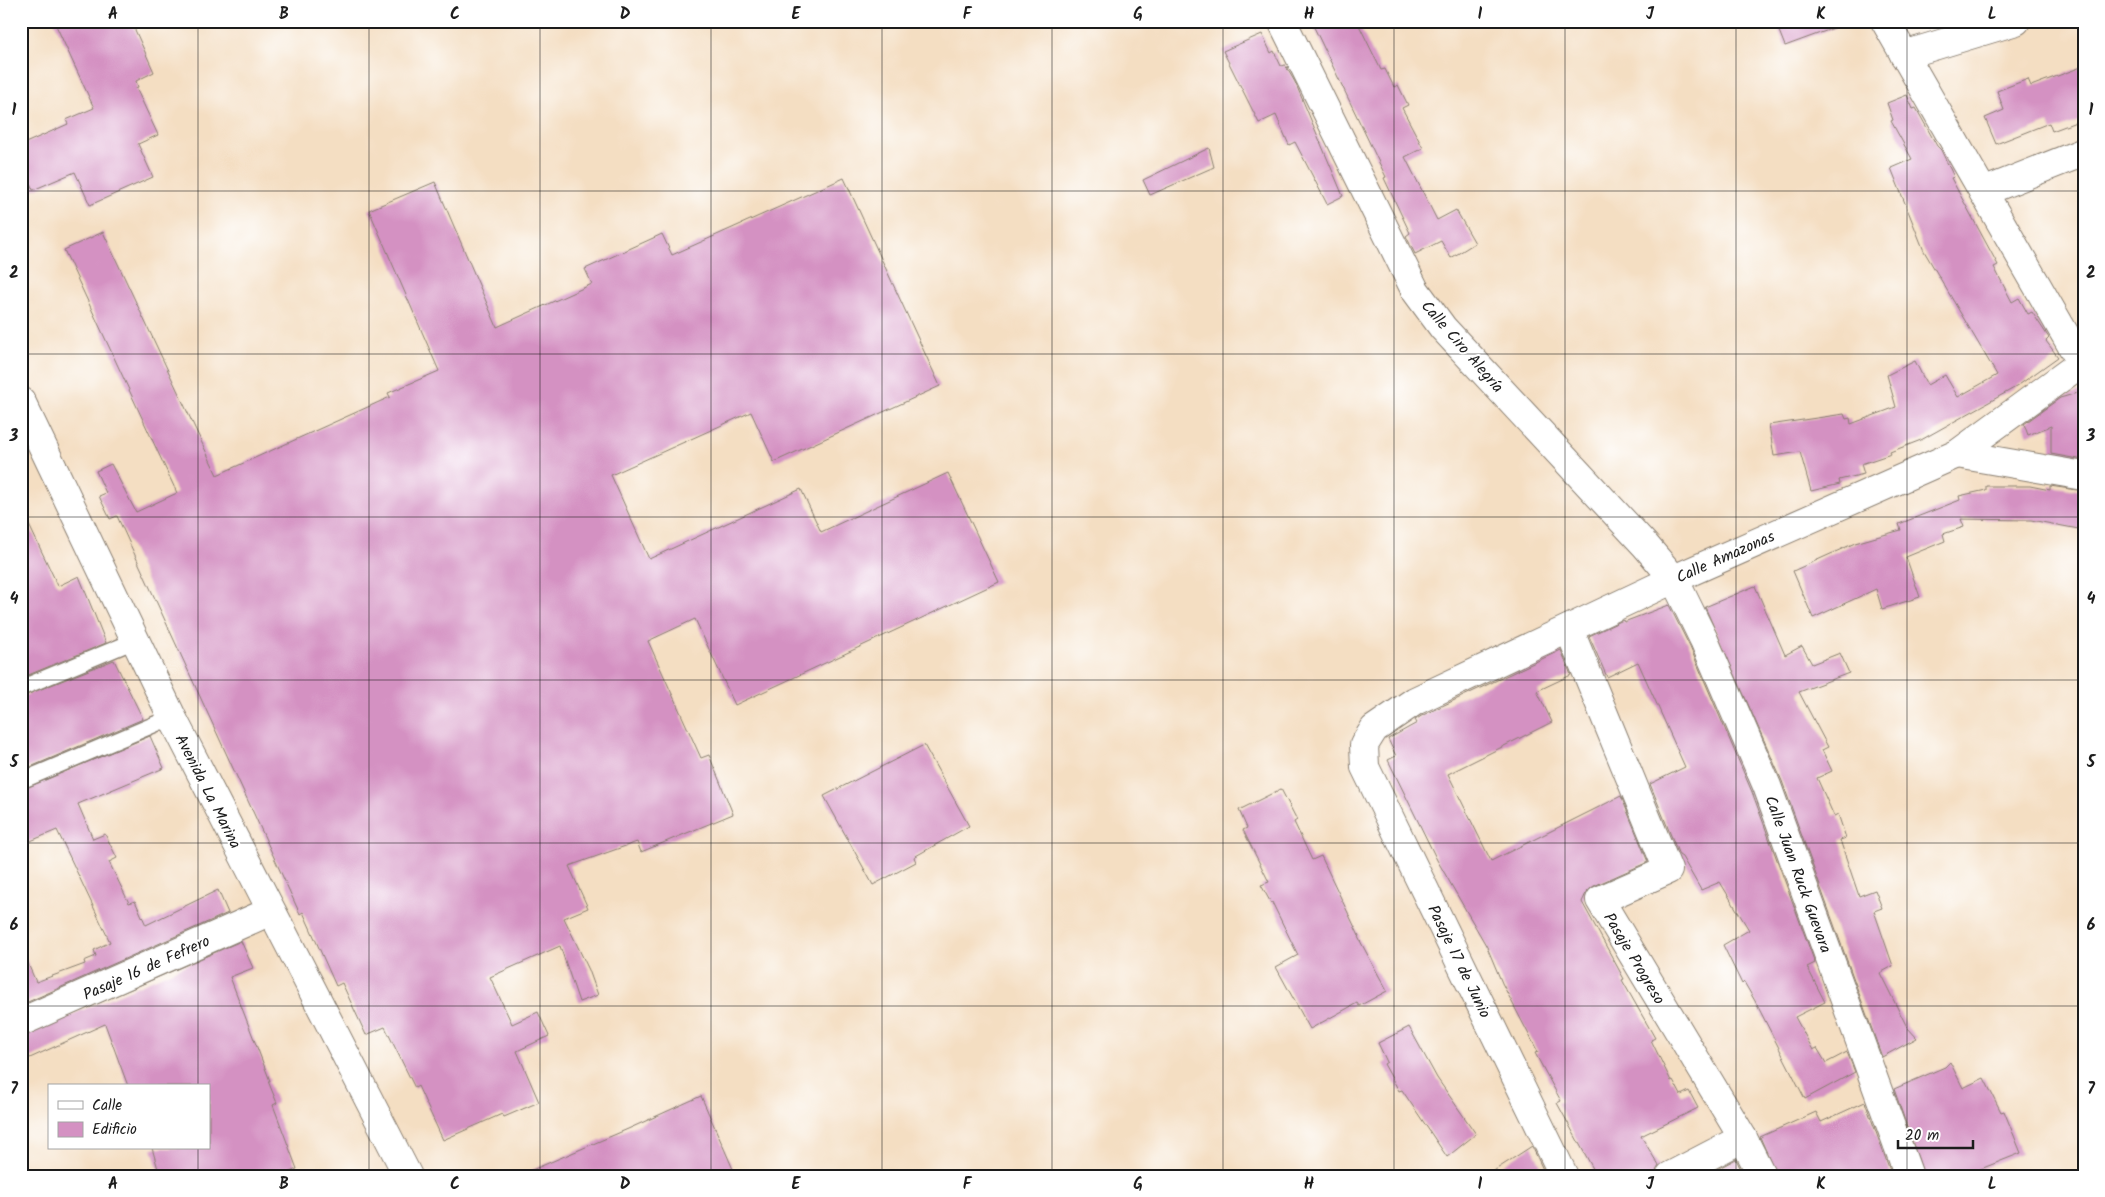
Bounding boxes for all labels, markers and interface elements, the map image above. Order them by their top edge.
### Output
text: A [108,2,118,27]
text: B [279,2,289,27]
text: C [450,2,460,27]
text: D [620,2,631,27]
text: E [792,2,802,27]
text: F [963,2,973,27]
text: G [1133,2,1143,27]
text: H [1304,2,1314,27]
text: I [1478,2,1483,27]
text: J [1646,2,1655,27]
text: K [1816,2,1826,27]
text: L [1988,2,1996,27]
text: 1 [12,98,17,123]
text: 1 [2089,98,2094,123]
text: 2 [9,261,19,286]
text: 2 [2086,261,2096,286]
street label: Calle Ciro Alegría [1414,295,1509,399]
text: 3 [9,424,19,449]
text: 3 [2086,424,2096,449]
street label: Calle Amazonas [1672,524,1779,590]
text: 4 [10,587,19,612]
text: 4 [2087,587,2096,612]
street label: Avenida La Marina [168,730,247,853]
text: 5 [9,750,20,775]
text: 5 [2086,750,2097,775]
street label: Calle Juan Ruck Guevara [1757,792,1838,957]
street label: Pasaje 17 de Junio [1420,901,1497,1023]
street label: Pasaje Progreso [1596,908,1671,1010]
text: 6 [10,913,19,938]
text: 6 [2087,913,2096,938]
street label: Pasaje 16 de Fefrero [79,929,214,1008]
text: 7 [10,1077,18,1102]
text: 7 [2087,1077,2095,1102]
legend [48,1084,210,1150]
text: Calle [92,1094,122,1118]
scale bar [1898,1117,1972,1149]
text: Edificio [92,1118,137,1142]
text: 20 m [1905,1124,1939,1148]
text: A [108,1172,118,1197]
text: B [279,1172,289,1197]
text: C [450,1172,460,1197]
text: D [620,1172,631,1197]
text: E [792,1172,802,1197]
text: F [963,1172,973,1197]
text: G [1133,1172,1143,1197]
text: H [1304,1172,1314,1197]
text: I [1478,1172,1483,1197]
text: J [1646,1172,1655,1197]
text: K [1816,1172,1826,1197]
text: L [1988,1172,1996,1197]

